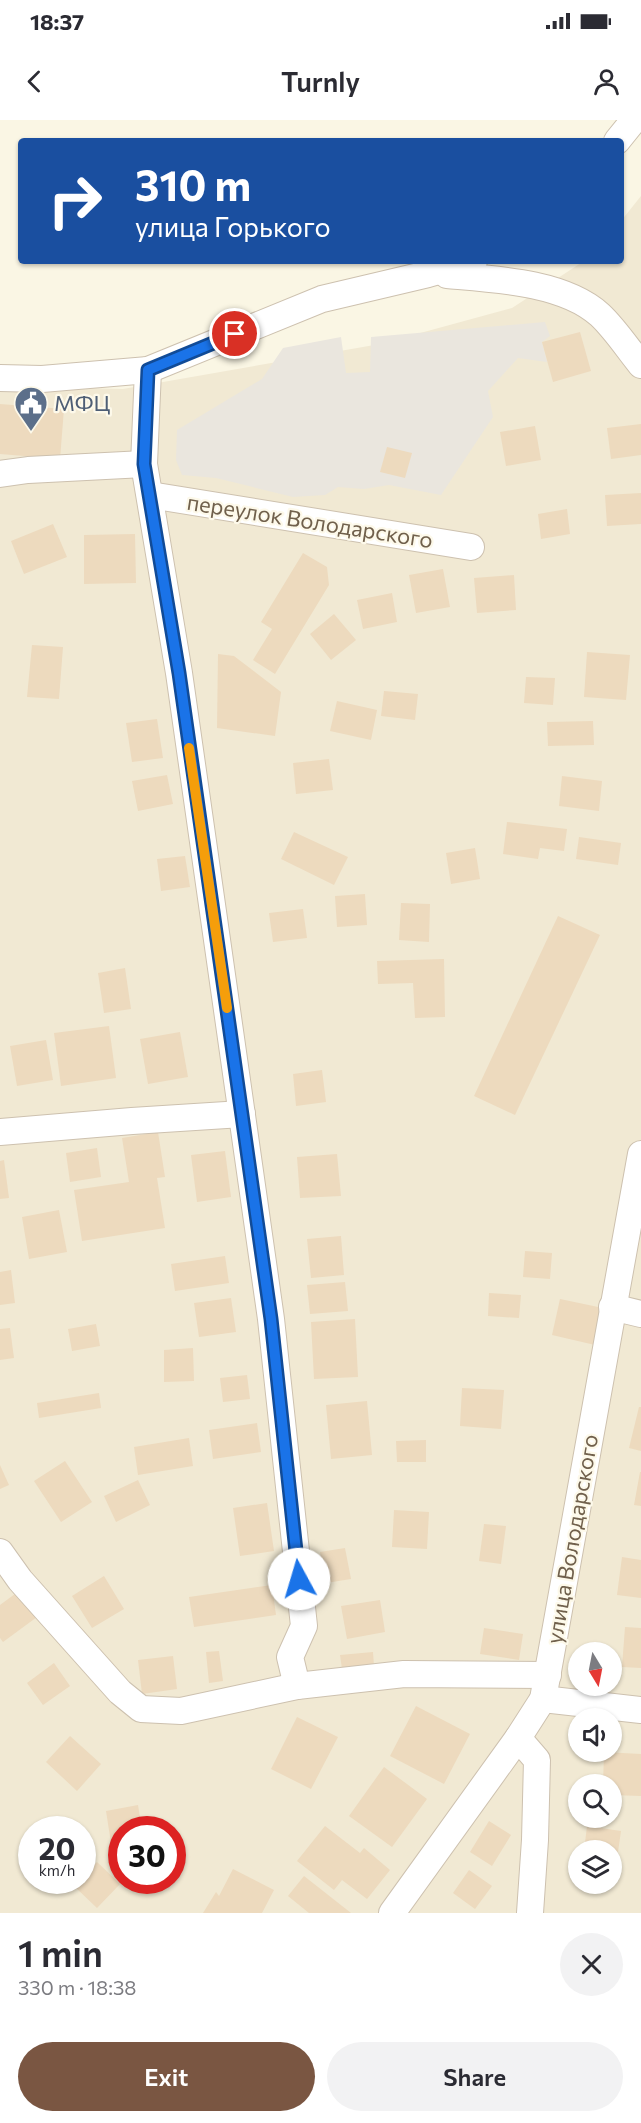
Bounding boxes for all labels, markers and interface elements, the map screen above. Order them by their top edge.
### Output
text: 18:37 [30,8,84,35]
icon: back [18,65,51,98]
text: Turnly [281,65,360,98]
icon: person [590,65,623,98]
text: 310 m [135,158,251,210]
icon: right [36,162,114,240]
text: улица Горького [135,210,331,243]
pin [209,308,260,359]
icon: arrive [218,317,251,350]
public building icon: МФЦ [13,385,49,432]
place label: МФЦ [54,389,110,416]
street label: переулок Володарского [185,488,435,553]
street label: улица Володарского [540,1432,603,1646]
position arrow [267,1547,331,1611]
north arrow [568,1642,622,1696]
map controls [568,1642,622,1894]
button: sound [568,1708,622,1762]
button: search [568,1774,622,1828]
speed limit sign: 30 [108,1816,186,1894]
text: 20 [39,1829,75,1866]
button: layers [568,1840,622,1894]
text: km/h [39,1861,75,1879]
text: 1 min [18,1930,103,1974]
button: close [560,1933,623,1996]
text: 330 m · 18:38 [18,1975,136,1999]
button: Exit [18,2042,315,2111]
button: Share [327,2042,623,2111]

